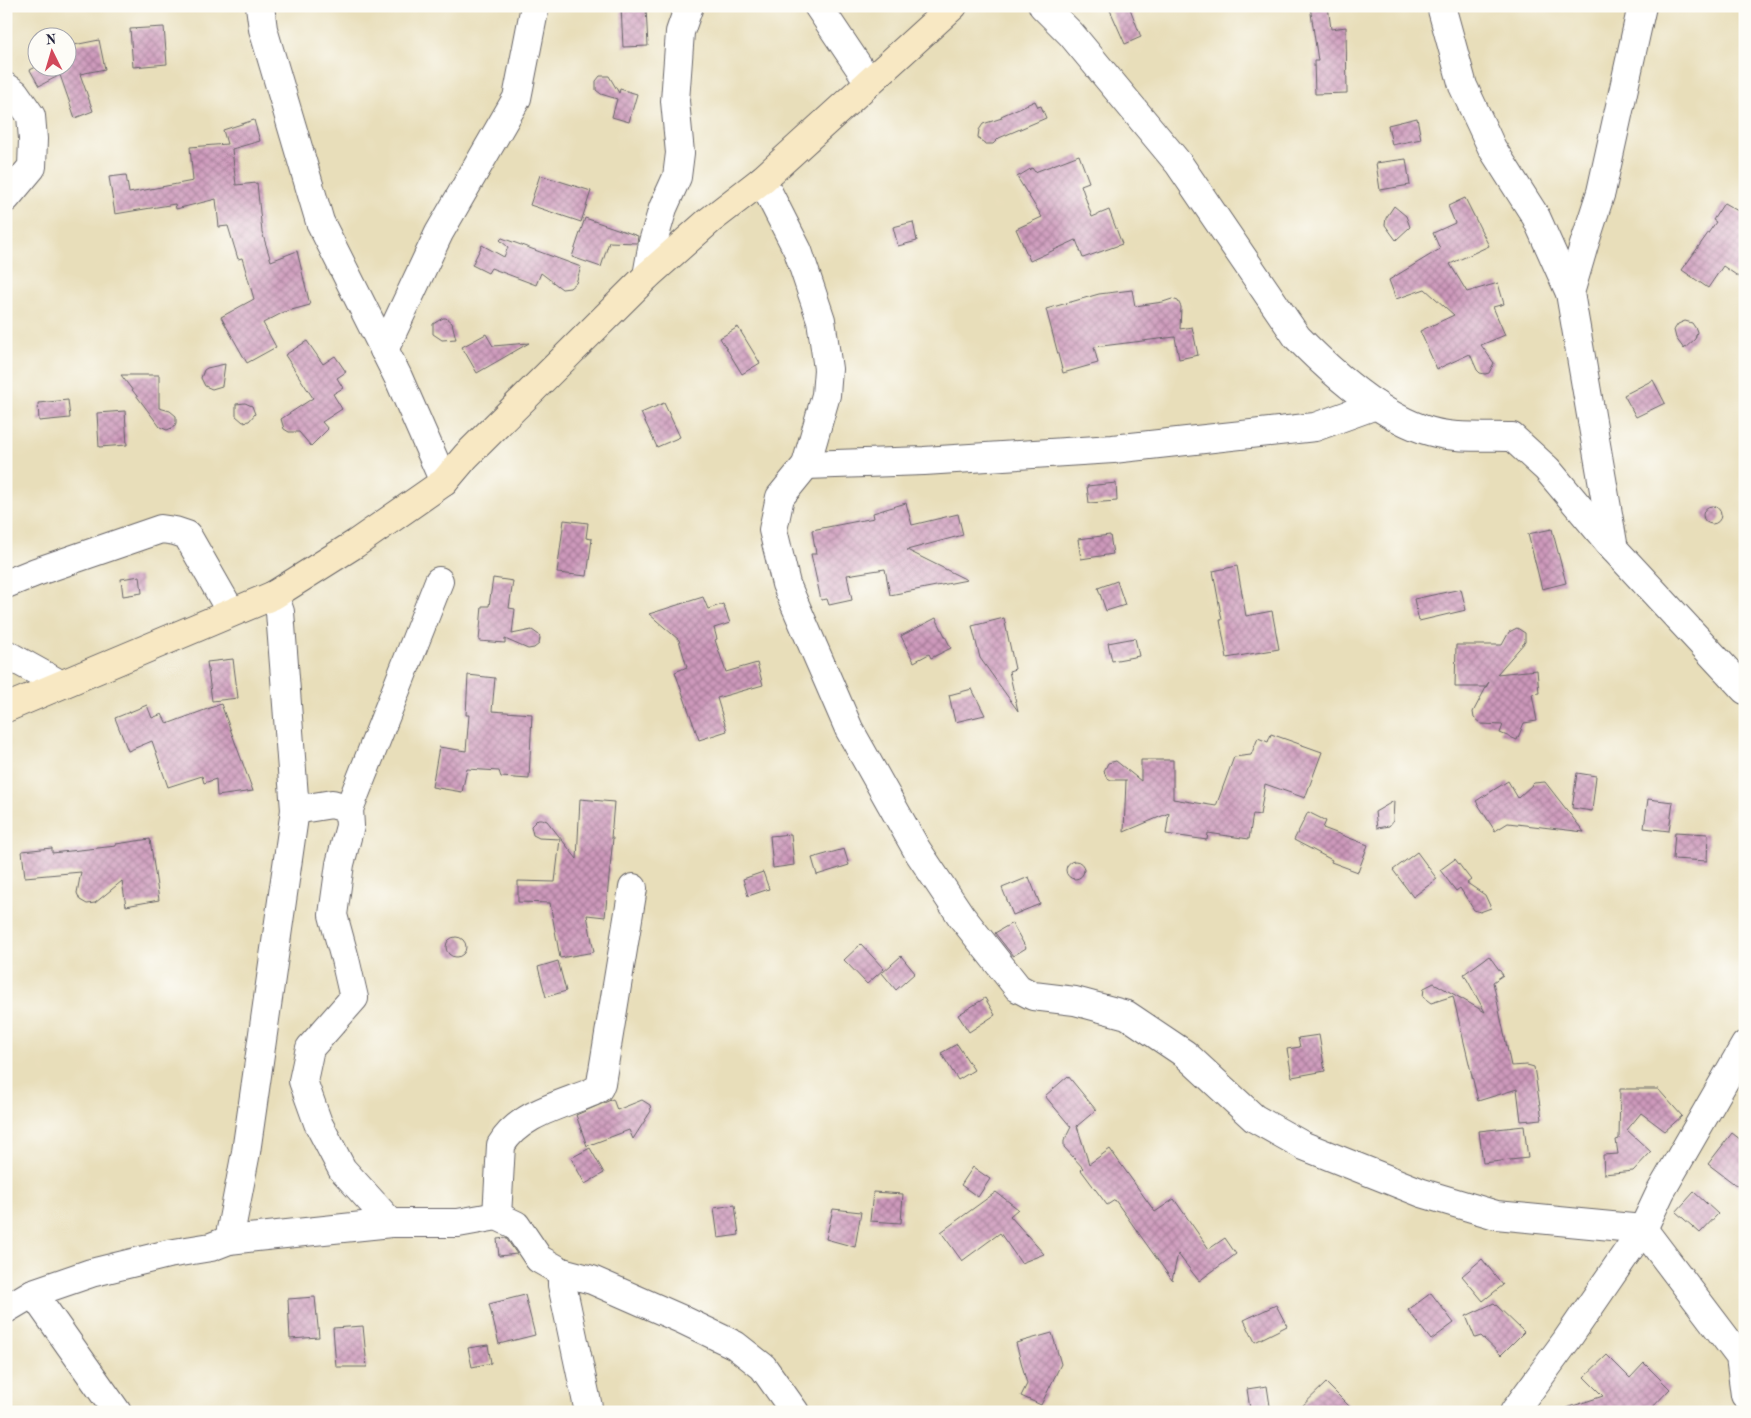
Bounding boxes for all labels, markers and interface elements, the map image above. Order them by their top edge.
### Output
north arrow [28,28,78,78]
text: N [45,33,57,47]

